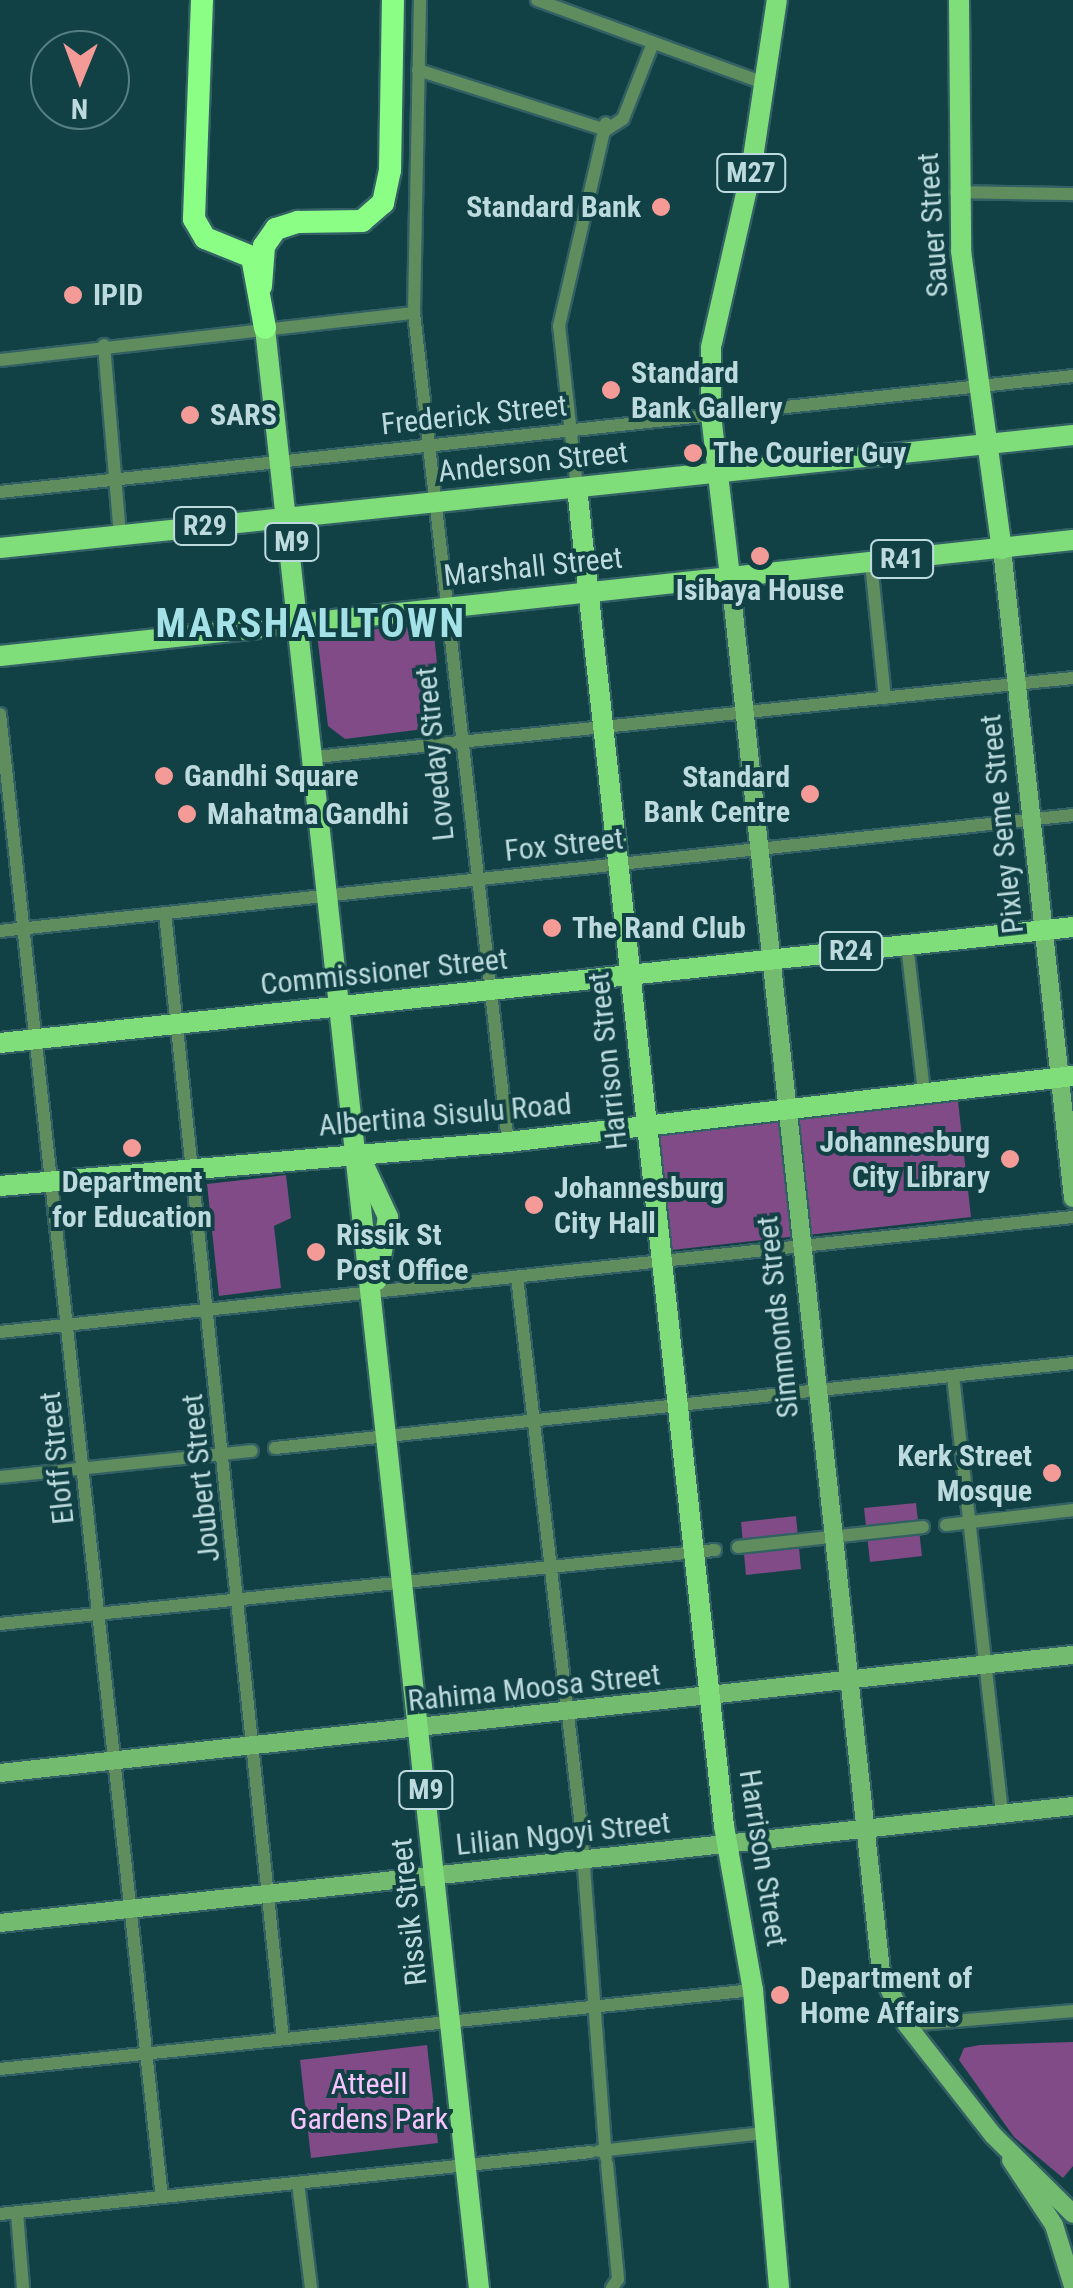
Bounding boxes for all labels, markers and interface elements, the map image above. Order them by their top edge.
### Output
north arrow [30,30,130,130]
text: N [71,92,88,125]
road number: M27 [716,150,786,196]
street label: Sauer Street [910,152,956,298]
place label: Standard Bank [466,189,641,225]
marker: Standard Bank [650,196,672,218]
place label: IPID [93,277,143,313]
marker: IPID [62,284,84,306]
place label: Standard Bank Gallery [631,355,783,426]
marker: Standard Bank Gallery [600,379,622,401]
street label: Frederick Street [379,387,569,443]
place label: SARS [210,397,277,433]
marker: SARS [179,404,201,426]
street label: Anderson Street [436,434,630,490]
place label: The Courier Guy [713,435,906,471]
marker: The Courier Guy [682,442,704,464]
road number: R29 [172,503,238,549]
road number: M9 [262,519,322,565]
road number: R41 [870,536,934,582]
street label: Marshall Street [442,540,624,594]
marker: Isibaya House [749,545,771,567]
place label: Isibaya House [676,572,844,608]
district label: MARSHALLTOWN [155,600,467,648]
street label: Loveday Street [408,665,462,843]
street label: Pixley Seme Street [973,713,1031,935]
place label: Gandhi Square [184,758,359,794]
place label: Standard Bank Centre [644,759,790,830]
marker: Gandhi Square [153,765,175,787]
marker: Standard Bank Centre [799,783,821,805]
place label: Mahatma Gandhi [207,796,409,832]
marker: Mahatma Gandhi [176,803,198,825]
street label: Fox Street [503,821,625,869]
place label: The Rand Club [572,910,746,946]
marker: The Rand Club [541,917,563,939]
road number: R24 [818,928,884,974]
street label: Commissioner Street [259,941,509,1003]
street label: Harrison Street [581,970,635,1152]
street label: Albertina Sisulu Road [317,1086,573,1144]
place label: Johannesburg City Library [820,1124,990,1194]
marker: Department for Education [121,1137,143,1159]
marker: Johannesburg City Library [999,1148,1021,1170]
place label: Department for Education [52,1164,212,1234]
place label: Johannesburg City Hall [554,1170,724,1240]
marker: Johannesburg City Hall [523,1194,545,1216]
street label: Simmonds Street [749,1214,807,1420]
place label: Rissik St Post Office [336,1217,468,1288]
marker: Rissik St Post Office [305,1241,327,1263]
street label: Eloff Street [32,1390,82,1526]
street label: Joubert Street [174,1392,228,1564]
place label: Kerk Street Mosque [897,1438,1032,1508]
marker: Kerk Street Mosque [1041,1462,1063,1484]
street label: Rahima Moosa Street [406,1657,662,1719]
road number: M9 [396,1767,456,1813]
street label: Harrison Street [731,1767,795,1949]
street label: Lilian Ngoyi Street [454,1805,672,1863]
street label: Rissik Street [383,1837,435,1987]
place label: Department of Home Affairs [800,1960,972,2030]
marker: Department of Home Affairs [769,1984,791,2006]
park label: Atteell Gardens Park [290,2066,448,2136]

